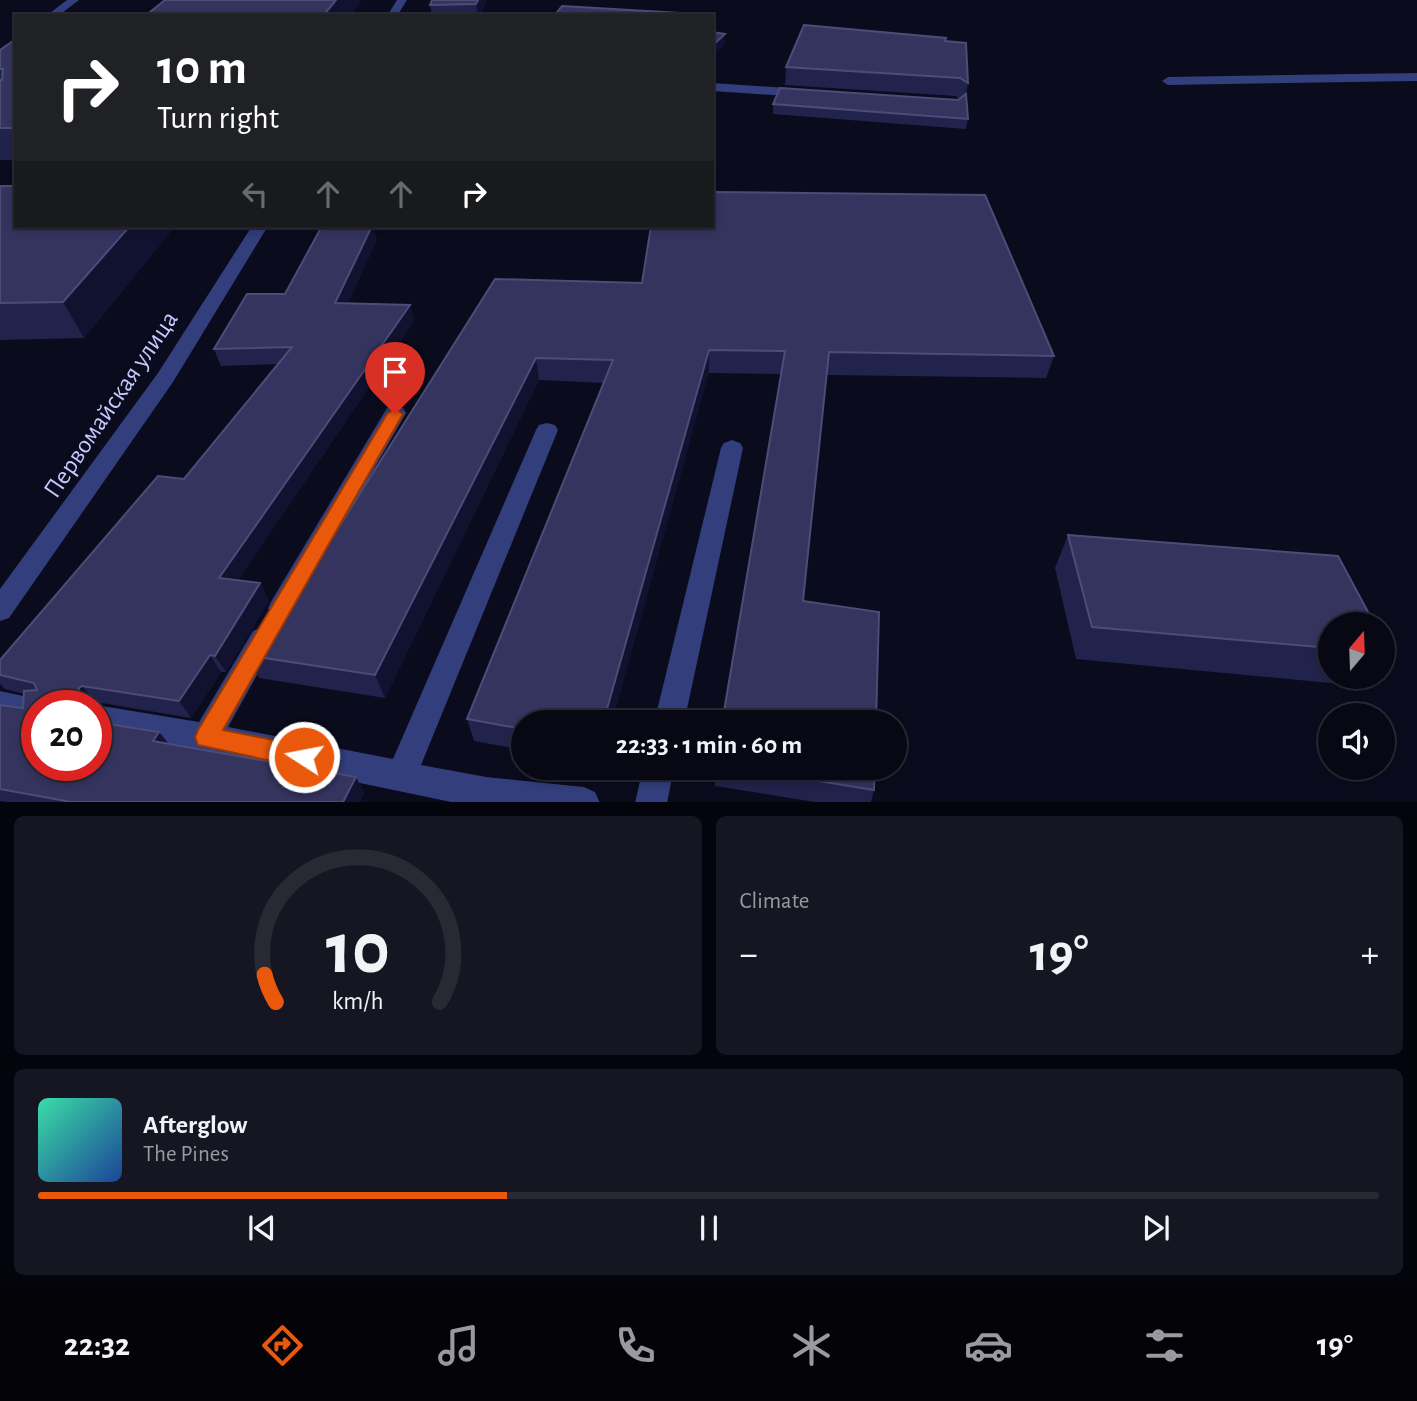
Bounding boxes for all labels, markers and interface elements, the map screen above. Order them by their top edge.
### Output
icon: right [42,42,133,133]
text: 10 m [157,44,247,93]
text: Turn right [157,102,279,134]
icon: left [236,175,274,213]
icon: ahead [309,175,347,213]
icon: ahead [382,175,420,213]
icon: right [455,175,493,213]
street label: Первомайская улица [39,306,183,503]
pin [365,342,425,414]
icon: arrive [376,353,414,391]
north arrow [1318,612,1395,690]
map controls [1318,612,1395,780]
speed limit sign: 20 [21,690,112,781]
button: sound [1318,703,1395,780]
position arrow [267,720,341,794]
text: 22:33 · 1 min · 60 m [616,732,802,758]
text: Climate [740,890,809,913]
text: 10 [326,914,390,987]
text: 19° [1030,928,1089,980]
text: − [740,936,758,974]
text: + [1361,936,1379,974]
text: km/h [332,988,384,1013]
text: Afterglow [143,1112,247,1138]
text: The Pines [143,1143,229,1166]
icon: previous [243,1209,281,1247]
icon: pause [690,1209,728,1247]
icon: next [1137,1209,1175,1247]
icon: directions [258,1321,307,1370]
icon: music [434,1321,483,1370]
icon: phone [611,1321,660,1370]
icon: climate [787,1321,836,1370]
icon: car [964,1321,1013,1370]
icon: filters [1140,1321,1189,1370]
text: 22:32 [64,1329,130,1361]
text: 19° [1317,1329,1353,1361]

